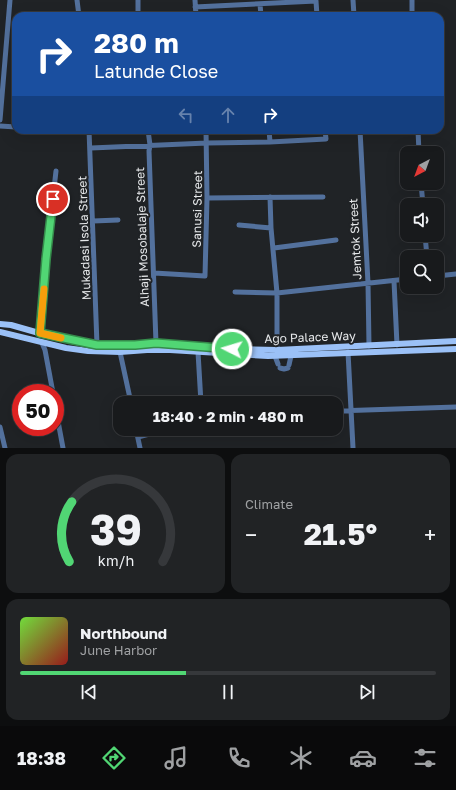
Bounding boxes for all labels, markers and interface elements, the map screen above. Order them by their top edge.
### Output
text: 280 m [94,26,179,59]
icon: right [28,28,80,80]
text: Latunde Close [94,60,218,82]
icon: left [175,104,197,126]
icon: ahead [217,104,239,126]
icon: right [259,104,281,126]
north arrow [400,146,444,190]
map controls [400,146,444,294]
street label: Alhaji Mosobalaje Street [132,167,152,307]
street label: Sanusi Street [189,170,205,248]
street label: Mukadasi Isola Street [74,175,94,300]
pin [36,182,70,216]
icon: arrive [42,188,64,210]
street label: Jemtok Street [345,198,365,280]
button: sound [400,198,444,242]
button: search [400,250,444,294]
position arrow [211,328,253,370]
street label: Ago Palace Way [264,328,356,346]
speed limit sign: 50 [12,384,64,436]
text: 18:40 · 2 min · 480 m [153,407,303,425]
text: Climate [245,496,293,512]
text: 39 [90,503,141,553]
text: 21.5° [304,516,377,552]
text: − [245,521,257,548]
text: + [424,521,436,548]
text: km/h [97,551,134,568]
text: Northbound [80,624,167,642]
text: June Harbor [80,642,157,658]
icon: previous [78,681,100,703]
icon: pause [217,681,239,703]
icon: next [356,681,378,703]
icon: directions [100,744,128,772]
icon: music [162,744,190,772]
icon: phone [225,744,253,772]
icon: climate [287,744,315,772]
icon: car [349,744,377,772]
icon: filters [411,744,439,772]
text: 18:38 [17,747,66,769]

